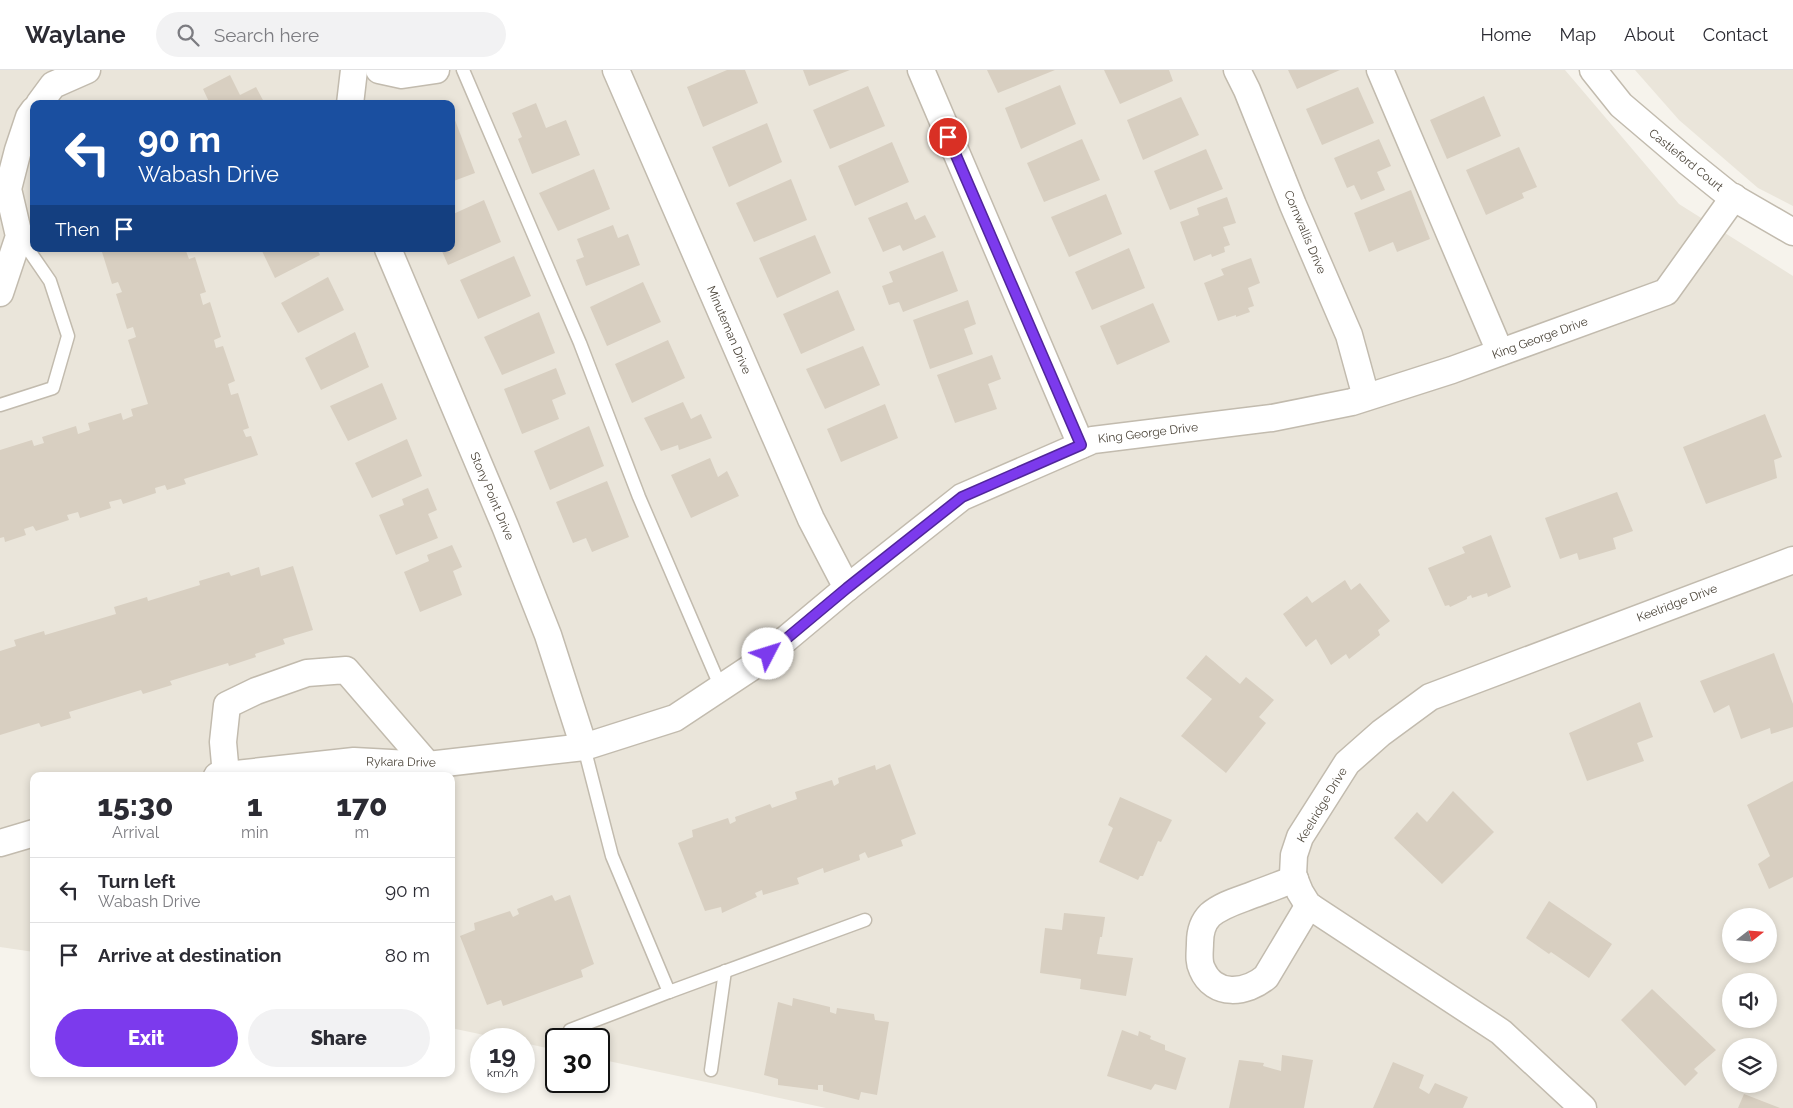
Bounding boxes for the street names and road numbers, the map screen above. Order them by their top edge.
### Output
street label: Castleford Court [1646,126,1726,194]
street label: Cornwallis Drive [1281,188,1329,276]
street label: Minuteman Drive [704,284,754,376]
street label: King George Drive [1490,314,1590,362]
street label: King George Drive [1097,420,1199,446]
street label: Stony Point Drive [467,450,517,542]
street label: Keelridge Drive [1635,581,1719,625]
street label: Rykara Drive [366,754,436,770]
street label: Keelridge Drive [1294,765,1350,845]

